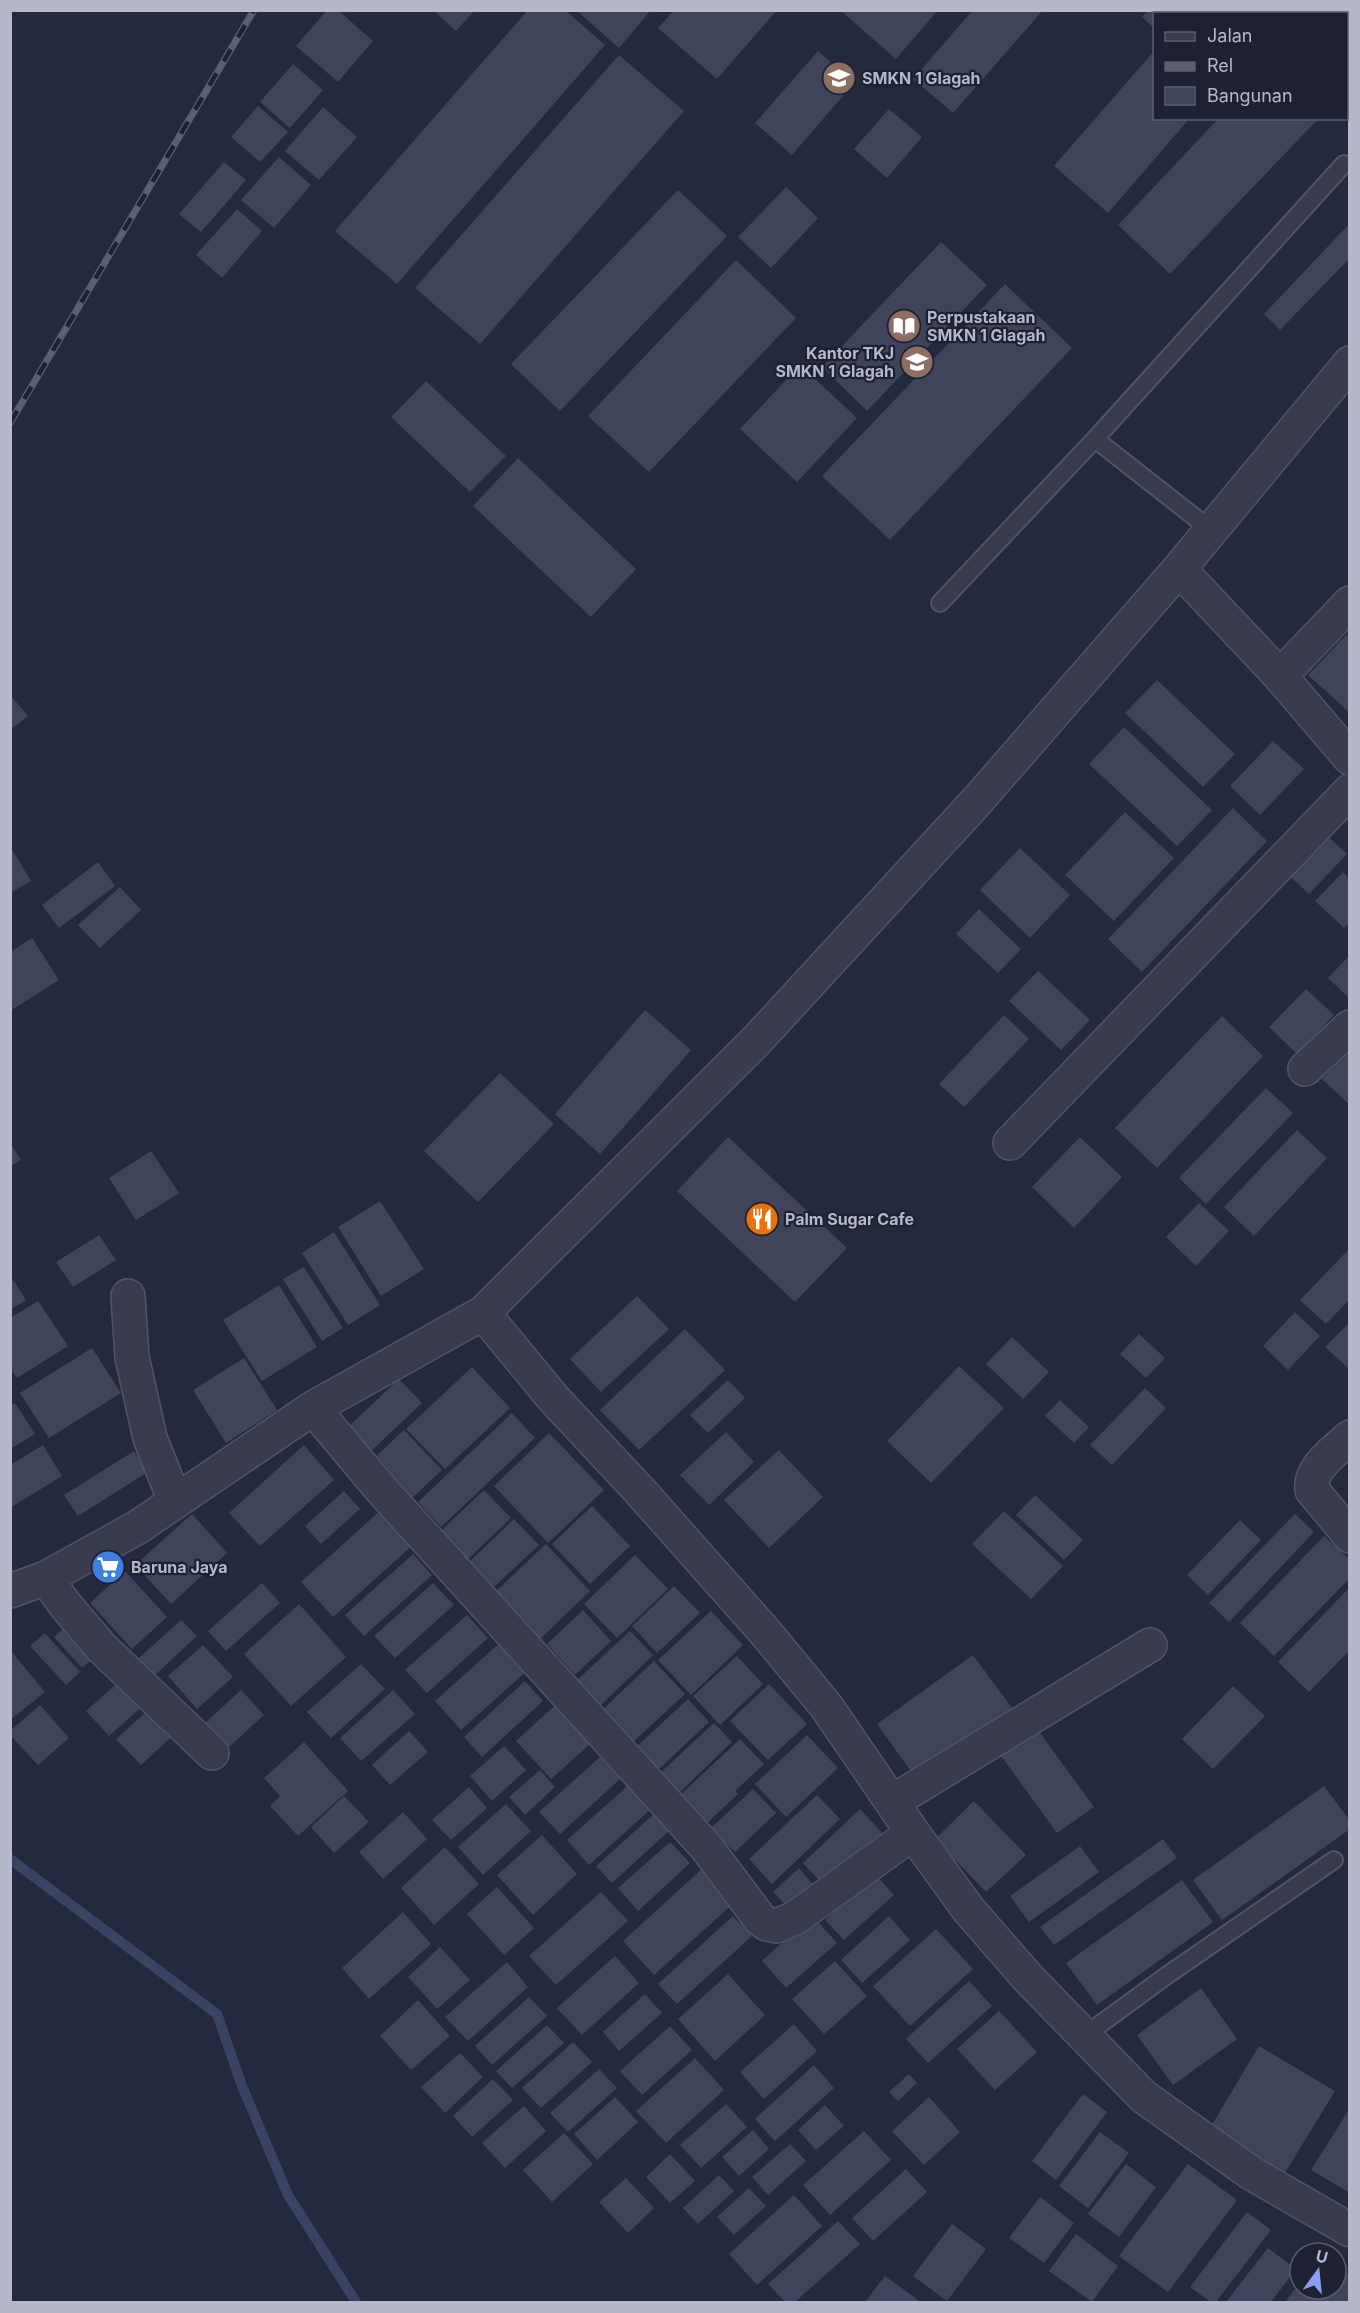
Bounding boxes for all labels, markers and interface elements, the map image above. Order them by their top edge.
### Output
legend [1153,12,1348,120]
text: Jalan [1207,25,1252,46]
text: Rel [1207,55,1233,76]
school or university icon: SMKN 1 Glagah [821,60,857,96]
place label: SMKN 1 Glagah [862,68,981,88]
text: Bangunan [1207,85,1293,106]
place label: Perpustakaan SMKN 1 Glagah [927,307,1046,345]
library icon: Perpustakaan SMKN 1 Glagah [886,308,922,344]
place label: Kantor TKJ SMKN 1 Glagah [775,343,894,381]
school or university icon: Kantor TKJ SMKN 1 Glagah [899,344,935,380]
restaurant icon: Palm Sugar Cafe [744,1201,780,1237]
place label: Palm Sugar Cafe [785,1209,914,1229]
supermarket icon: Baruna Jaya [90,1549,126,1585]
place label: Baruna Jaya [131,1557,228,1577]
north arrow [1288,2241,1348,2301]
text: U [1314,2245,1330,2268]

